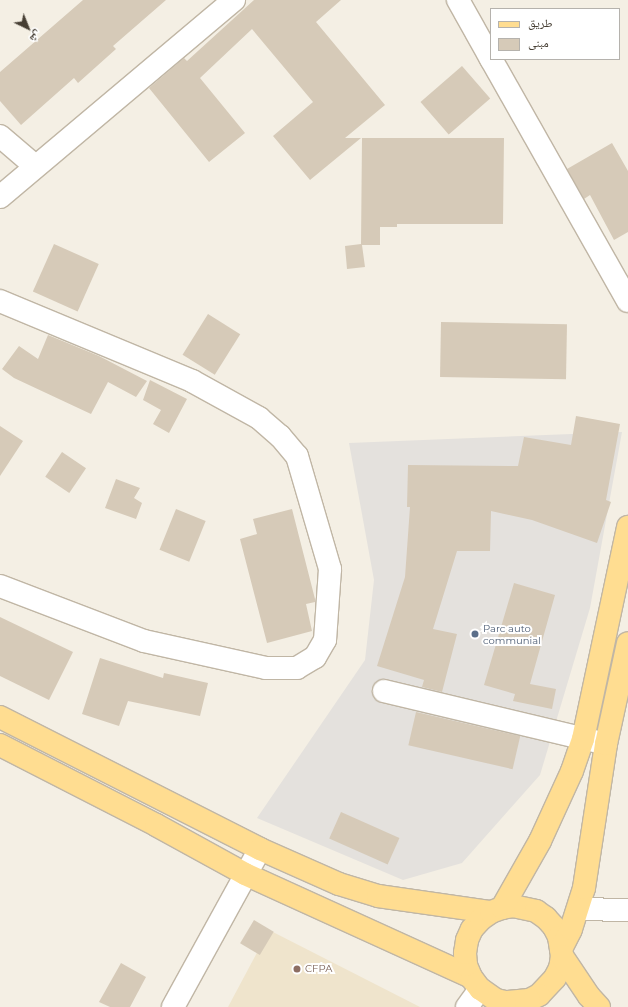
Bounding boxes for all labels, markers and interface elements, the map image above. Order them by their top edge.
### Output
north arrow [8,8,48,48]
legend [490,8,620,60]
text: طريق [528,15,553,30]
text: ش [27,28,45,46]
text: مبنى [528,35,549,50]
place label: Parc auto communial [483,622,541,646]
marker: Parc auto communial [470,629,480,639]
place label: CFPA [305,963,332,975]
marker: CFPA [292,964,302,974]

